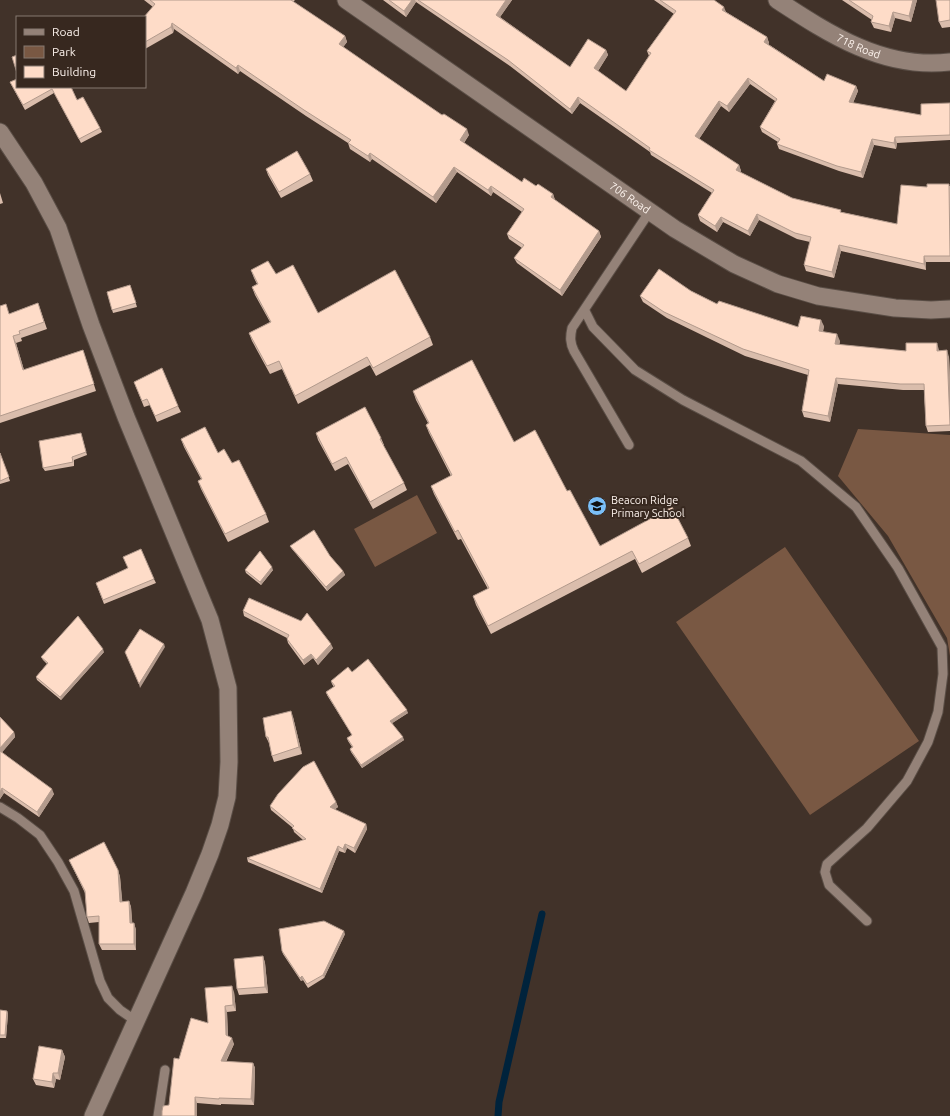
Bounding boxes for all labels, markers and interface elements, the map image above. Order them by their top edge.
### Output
legend [16,16,146,88]
text: Road [52,25,80,38]
street label: 718 Road [835,31,882,61]
text: Park [52,45,76,58]
text: Building [52,65,96,78]
street label: 706 Road [607,179,653,216]
place label: Beacon Ridge Primary School [611,494,685,519]
school or university icon: Beacon Ridge Primary School [586,495,608,517]

